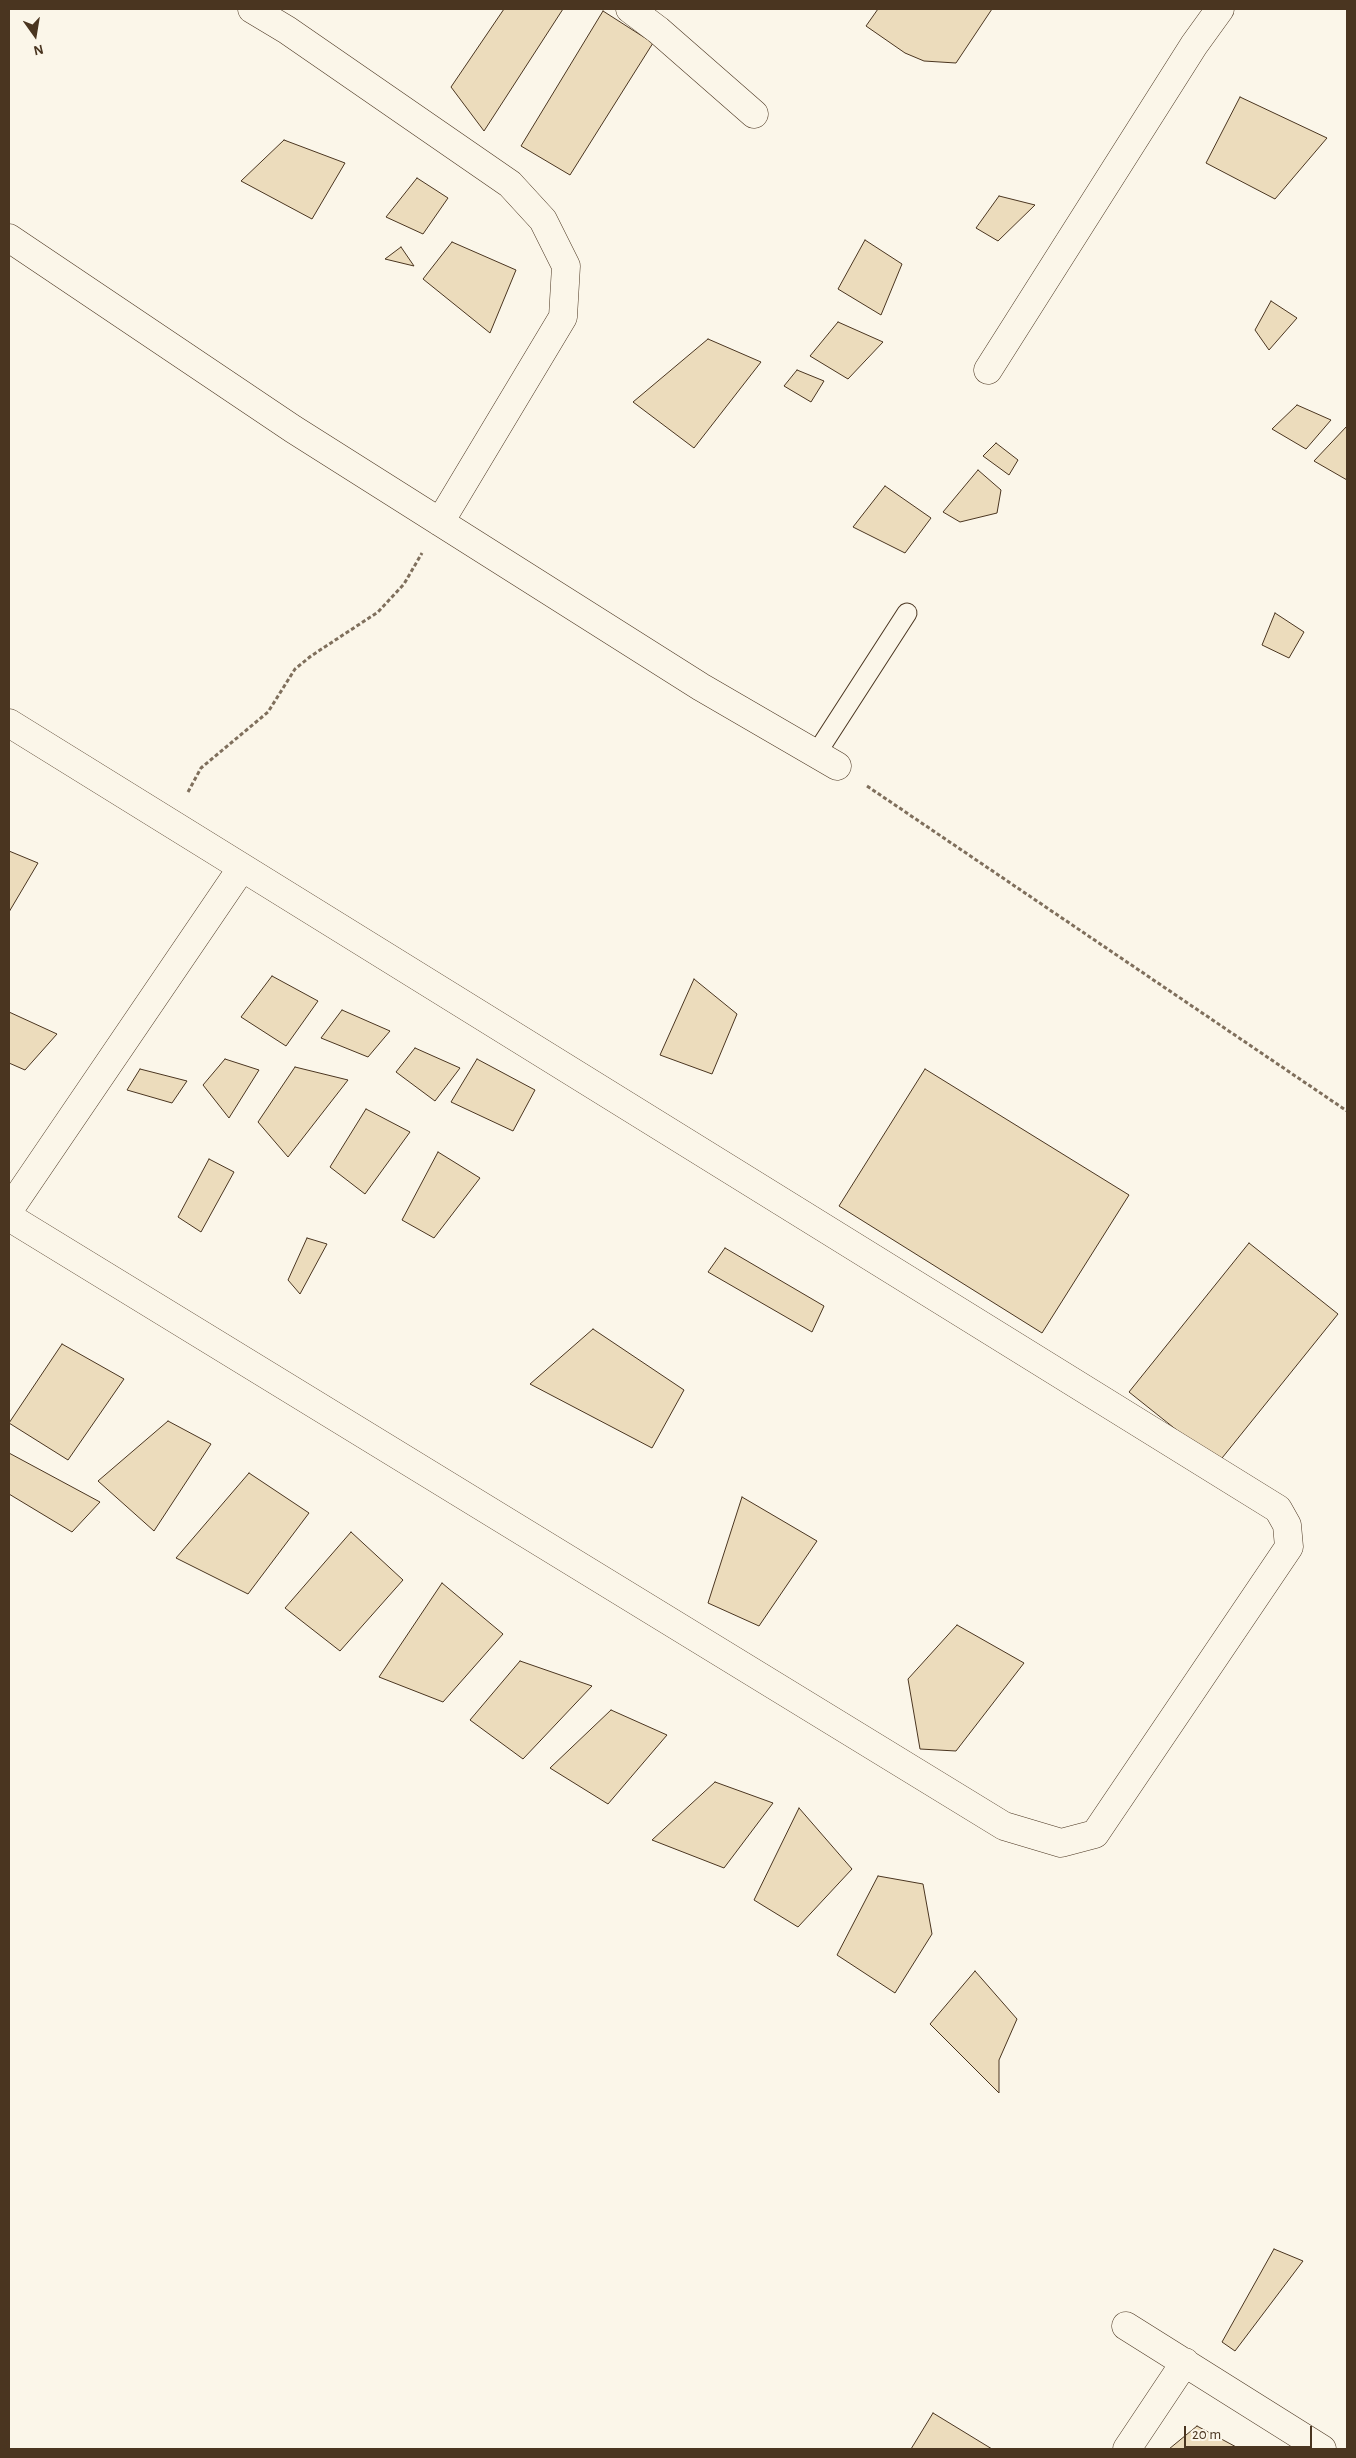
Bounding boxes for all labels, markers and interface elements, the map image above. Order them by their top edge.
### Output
north arrow [10,10,60,60]
text: N [32,42,45,58]
scale bar [1186,2416,1314,2448]
text: 20 m [1192,2427,1221,2442]

